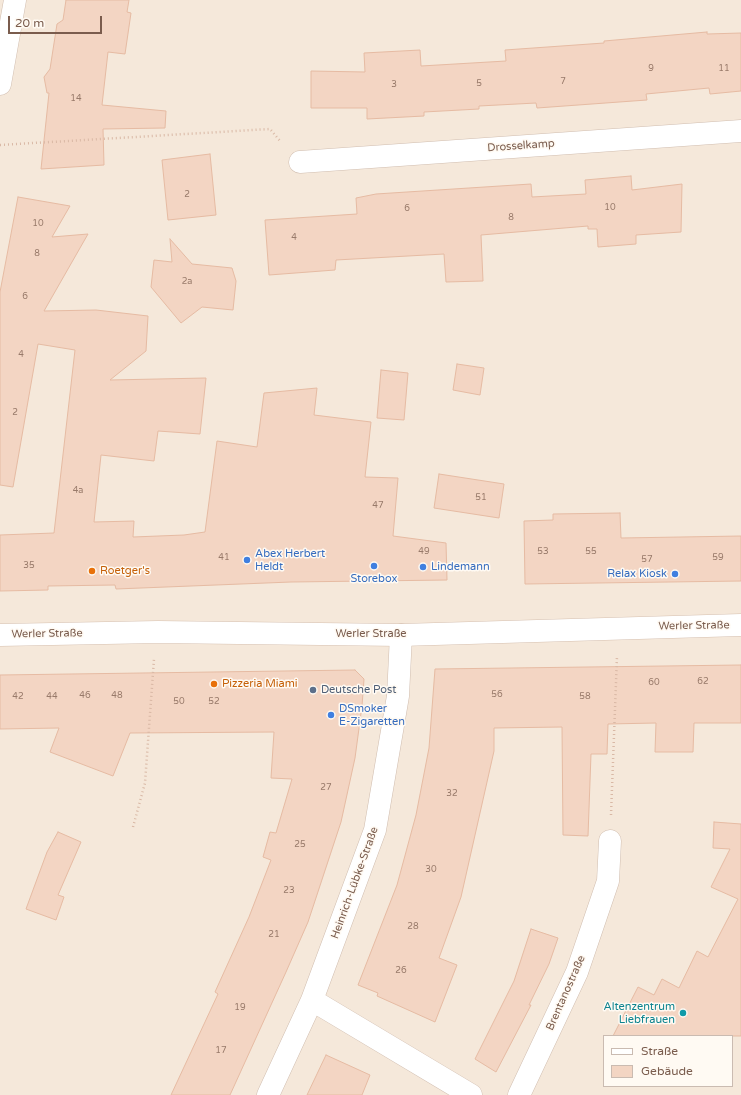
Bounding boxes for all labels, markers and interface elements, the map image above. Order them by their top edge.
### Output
scale bar [10,8,104,34]
text: 20 m [15,16,44,30]
house number: 9 [648,64,654,74]
house number: 11 [718,64,730,74]
house number: 7 [560,77,566,87]
house number: 5 [476,79,482,89]
house number: 3 [391,80,397,90]
house number: 14 [70,94,82,104]
street label: Drosselkamp [487,137,555,155]
house number: 2 [184,190,190,200]
house number: 10 [604,203,616,213]
house number: 6 [404,204,410,214]
house number: 8 [508,213,514,223]
house number: 10 [32,219,44,229]
house number: 4 [291,233,297,243]
house number: 8 [34,249,40,259]
house number: 2a [182,277,192,287]
house number: 6 [22,292,28,302]
house number: 4 [18,350,24,360]
house number: 2 [12,408,18,418]
house number: 4a [73,486,83,496]
house number: 51 [475,493,487,503]
house number: 47 [372,501,384,511]
place label: Abex Herbert Heldt [255,547,325,573]
house number: 49 [418,547,430,557]
house number: 53 [537,547,549,557]
house number: 55 [585,547,597,557]
house number: 41 [218,553,230,563]
house number: 59 [712,553,724,563]
marker: Abex Herbert Heldt [242,555,252,565]
house number: 57 [641,555,653,565]
place label: Lindemann [431,560,490,574]
house number: 35 [23,561,35,571]
marker: Storebox [369,561,379,571]
marker: Lindemann [418,562,428,572]
place label: Roetger's [100,564,150,578]
marker: Roetger's [87,566,97,576]
place label: Relax Kiosk [607,567,667,581]
marker: Relax Kiosk [670,569,680,579]
place label: Storebox [350,572,398,586]
street label: Werler Straße [658,619,730,633]
street label: Werler Straße [11,627,83,641]
street label: Werler Straße [335,627,407,641]
place label: Pizzeria Miami [222,677,297,691]
house number: 62 [697,677,709,687]
house number: 60 [648,678,660,688]
marker: Pizzeria Miami [209,679,219,689]
place label: Deutsche Post [321,683,396,697]
marker: Deutsche Post [308,685,318,695]
house number: 56 [491,690,503,700]
house number: 46 [79,691,91,701]
house number: 48 [111,691,123,701]
house number: 42 [12,692,24,702]
house number: 44 [46,692,58,702]
house number: 58 [579,692,591,702]
house number: 50 [173,697,185,707]
house number: 52 [208,697,220,707]
place label: DSmoker E-Zigaretten [339,702,405,728]
marker: DSmoker E-Zigaretten [326,710,336,720]
house number: 27 [320,783,332,793]
house number: 32 [446,789,458,799]
street label: Heinrich-Lübke-Straße [329,825,381,941]
house number: 25 [294,840,306,850]
house number: 30 [425,865,437,875]
house number: 23 [283,886,295,896]
house number: 28 [407,922,419,932]
house number: 21 [268,930,280,940]
street label: Brentanostraße [544,953,588,1033]
house number: 26 [395,966,407,976]
place label: Altenzentrum Liebfrauen [604,1000,675,1026]
house number: 19 [234,1003,246,1013]
marker: Altenzentrum Liebfrauen [678,1008,688,1018]
legend [603,1035,733,1087]
text: Straße [641,1044,678,1058]
house number: 17 [215,1046,227,1056]
text: Gebäude [641,1064,693,1078]

